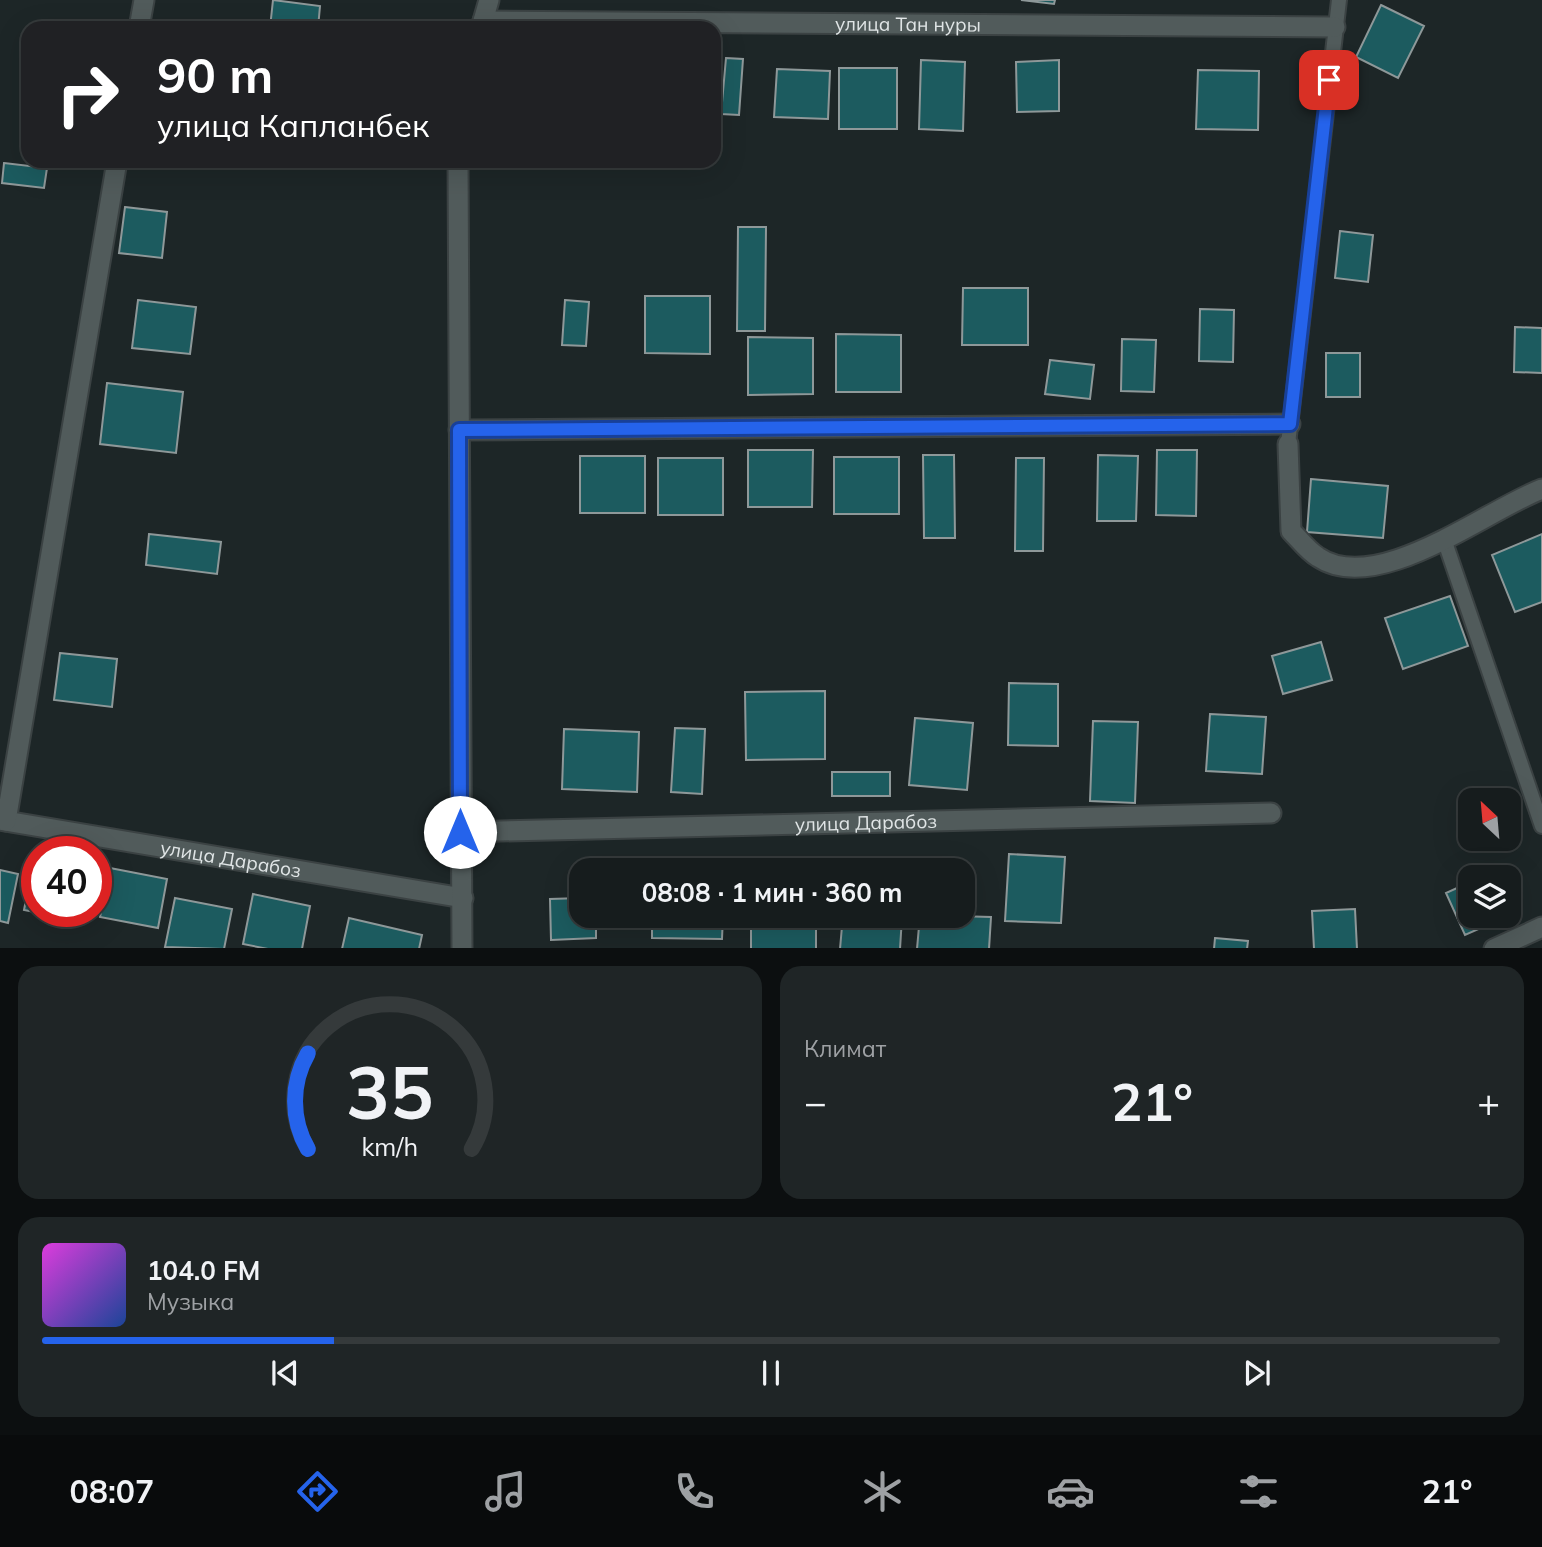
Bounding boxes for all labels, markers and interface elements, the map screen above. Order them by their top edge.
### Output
street label: улица Тан нуры [835,11,981,37]
text: 90 m [157,44,273,105]
icon: right [42,49,133,140]
pin [1299,50,1359,110]
icon: arrive [1310,61,1348,99]
text: улица Капланбек [157,105,429,145]
north arrow [1458,788,1521,850]
map controls [1458,788,1521,928]
position arrow [423,795,497,869]
street label: улица Дарабоз [795,809,937,836]
street label: улица Дарабоз [159,835,303,883]
speed limit sign: 40 [21,836,112,927]
button: layers [1458,865,1521,928]
text: 08:08 · 1 мин · 360 m [642,876,902,909]
text: Климат [804,1034,886,1063]
text: 35 [346,1046,434,1137]
text: 21° [1111,1069,1193,1134]
text: − [804,1078,827,1126]
text: + [1477,1078,1500,1126]
text: km/h [362,1130,418,1161]
text: 104.0 FM [147,1254,260,1287]
text: Музыка [147,1287,234,1316]
icon: previous [266,1354,304,1392]
icon: pause [752,1354,790,1392]
icon: next [1238,1354,1276,1392]
icon: directions [293,1467,342,1516]
icon: music [481,1467,530,1516]
icon: phone [670,1467,719,1516]
icon: climate [858,1467,907,1516]
icon: car [1046,1467,1095,1516]
icon: filters [1234,1467,1283,1516]
text: 08:07 [70,1471,154,1511]
text: 21° [1422,1471,1472,1511]

